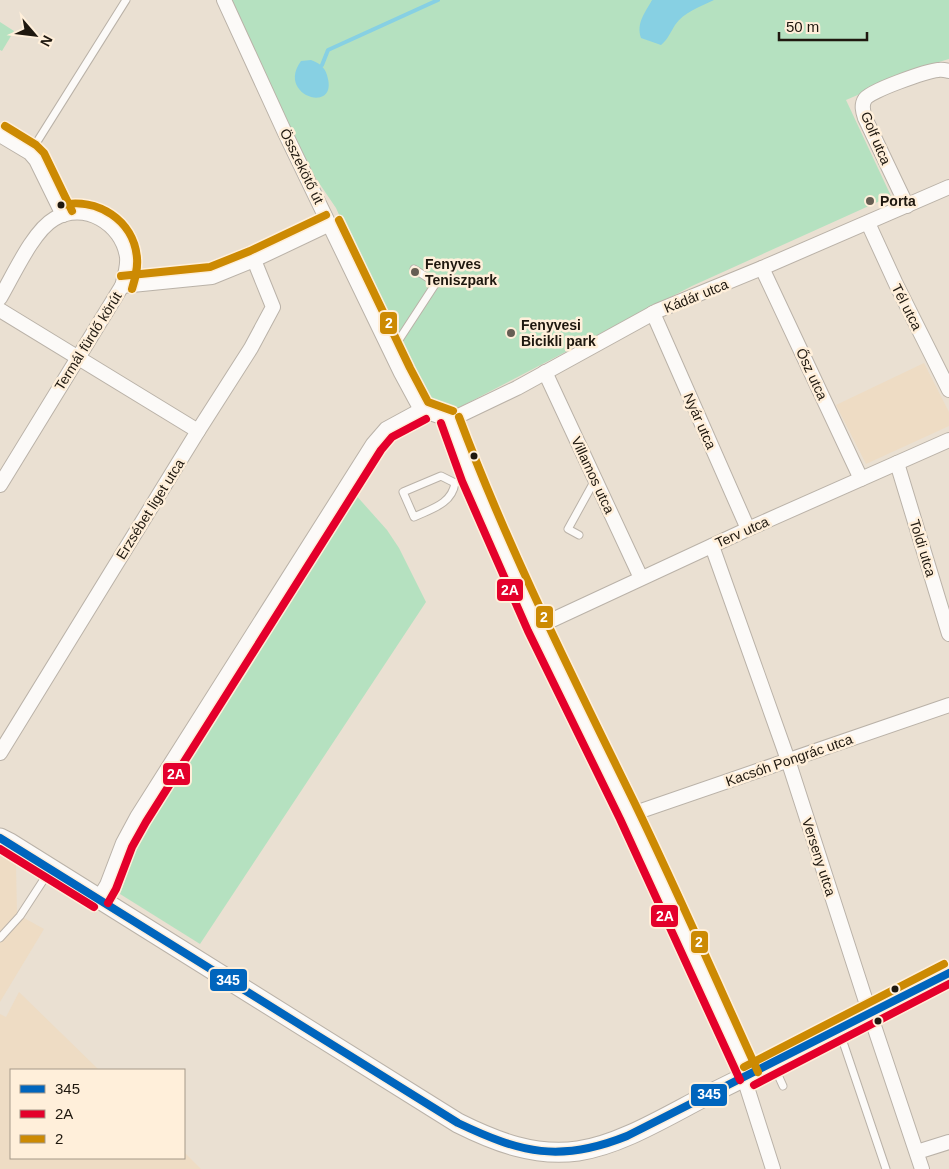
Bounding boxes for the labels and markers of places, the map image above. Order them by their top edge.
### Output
place label: Porta [880,193,916,209]
marker: Porta [864,195,876,207]
unlabelled marker [56,200,66,210]
place label: Fenyves Teniszpark [425,256,497,288]
marker: Fenyves Teniszpark [409,266,421,278]
place label: Fenyvesi Bicikli park [521,317,596,349]
marker: Fenyvesi Bicikli park [505,327,517,339]
unlabelled marker [469,451,479,461]
unlabelled marker [890,984,900,994]
unlabelled marker [873,1016,883,1026]

